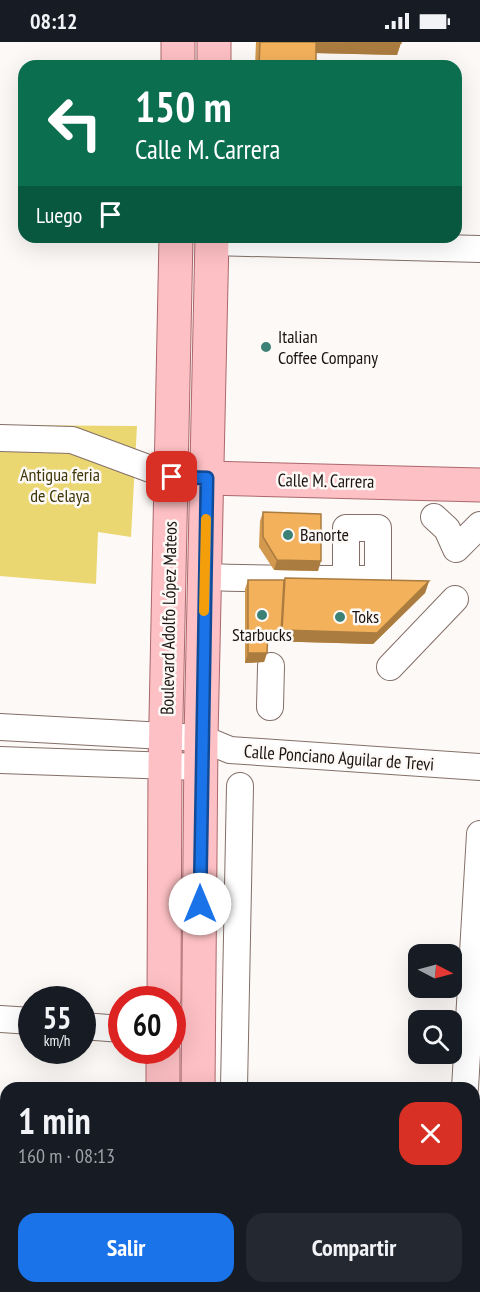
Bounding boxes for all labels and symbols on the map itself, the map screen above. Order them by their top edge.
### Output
place label: Italian Coffee Company [278,325,378,369]
marker: Italian Coffee Company [259,340,273,354]
pin [146,451,197,502]
park label: Antigua feria de Celaya [20,463,100,507]
street label: Calle M. Carrera [277,468,375,493]
street label: Boulevard Adolfo López Mateos [155,521,182,715]
place label: Banorte [300,523,349,546]
marker: Banorte [281,528,295,542]
place label: Toks [352,605,379,628]
marker: Starbucks [255,608,269,622]
marker: Toks [333,610,347,624]
place label: Starbucks [232,623,292,646]
street label: Calle Ponciano Aguilar de Trevi [243,739,435,776]
position arrow [168,872,232,936]
north arrow [408,944,462,998]
speed limit sign: 60 [108,986,186,1064]

